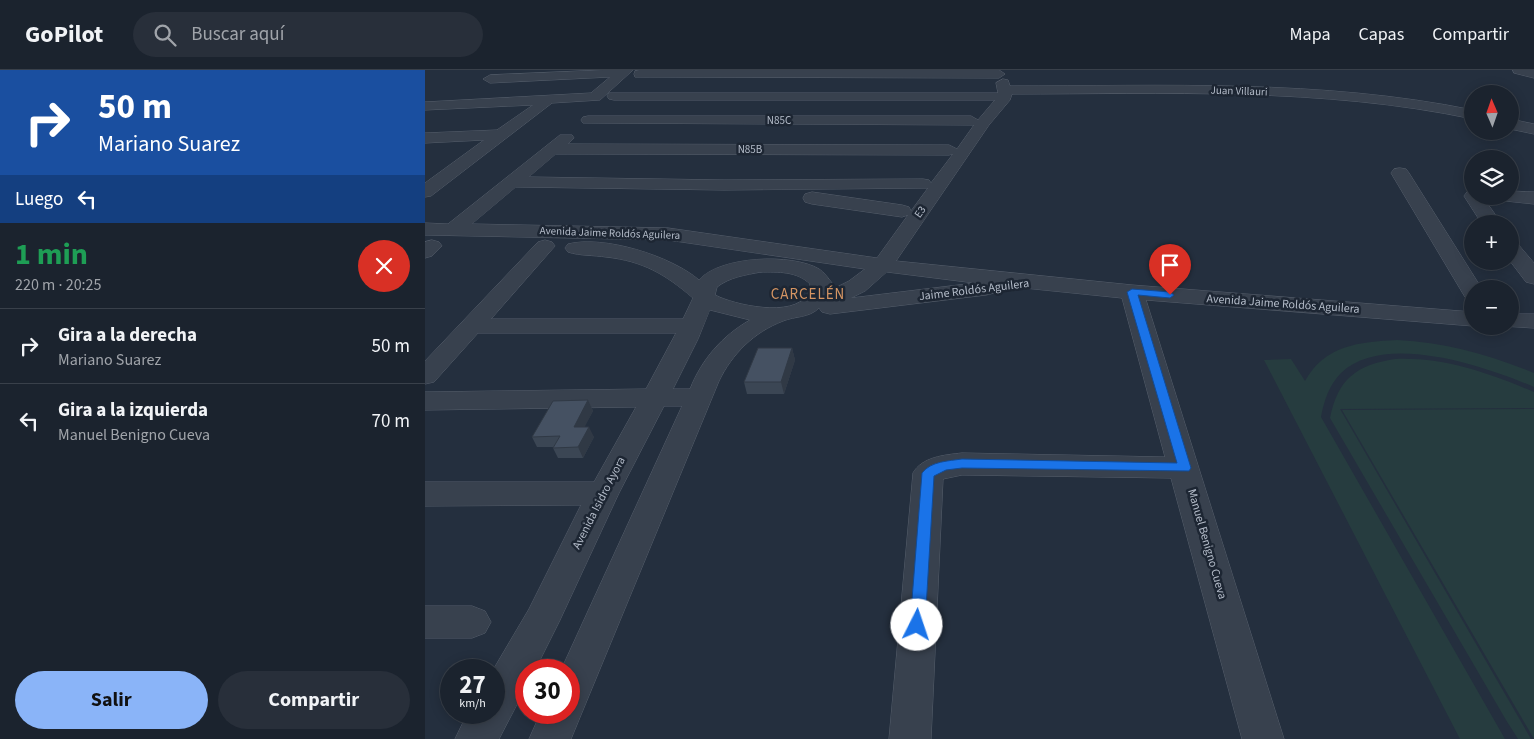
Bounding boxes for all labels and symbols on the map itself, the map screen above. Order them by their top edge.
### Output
street label: Juan Villauri [1210,83,1268,99]
north arrow [1464,85,1519,140]
street label: N85C [767,113,791,128]
street label: N85B [738,142,763,157]
street label: E3 [911,203,929,221]
street label: Avenida Jaime Roldós Aguilera [539,223,681,243]
pin [1149,244,1191,295]
street label: Jaime Roldós Aguilera [918,275,1030,305]
district label: CARCELÉN [771,284,845,305]
street label: Avenida Jaime Roldós Aguilera [1206,290,1360,318]
street label: Avenida Isidro Ayora [568,454,630,552]
street label: Manuel Benigno Cueva [1183,487,1231,601]
position arrow [890,598,942,650]
speed limit sign: 30 [515,659,580,724]

